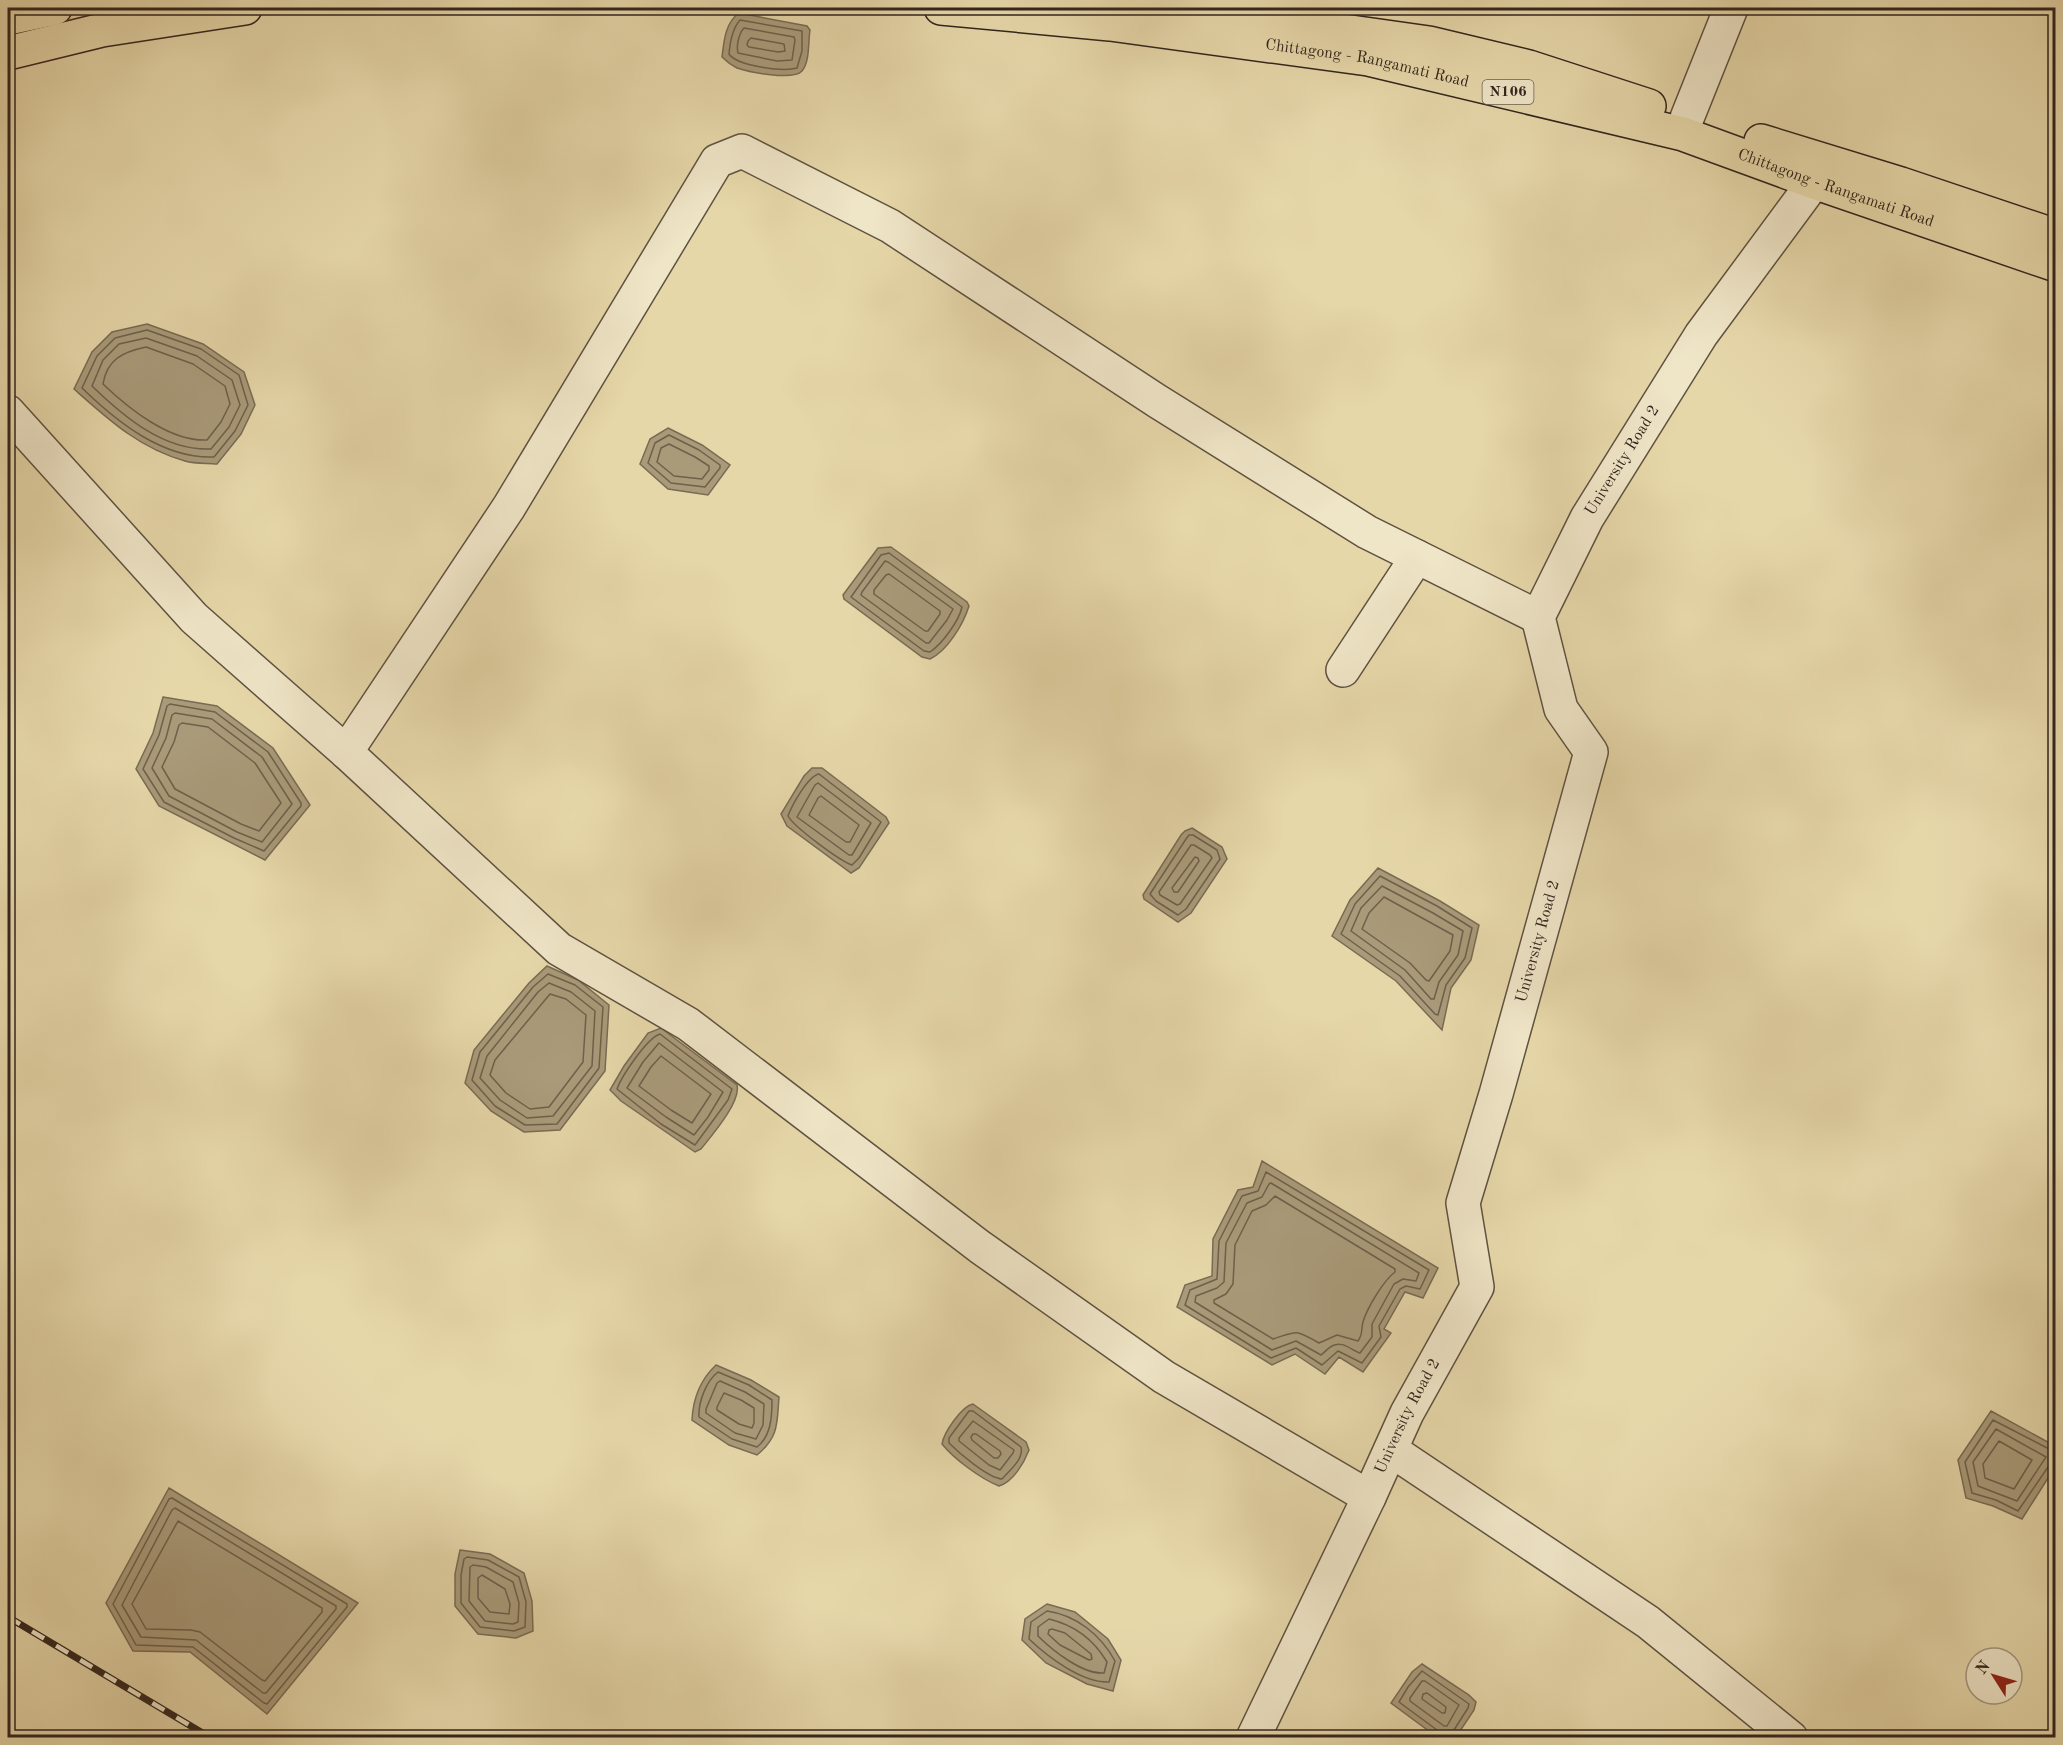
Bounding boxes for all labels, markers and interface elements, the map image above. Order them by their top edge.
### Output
street label: Chittagong - Rangamati Road [1264,37,1470,91]
road number: N106 [1482,80,1534,104]
street label: Chittagong - Rangamati Road [1735,147,1936,230]
street label: University Road 2 [1582,403,1663,519]
street label: University Road 2 [1514,879,1563,1005]
street label: University Road 2 [1373,1356,1443,1476]
north arrow [1964,1646,2024,1706]
text: N [1974,1658,1994,1678]

